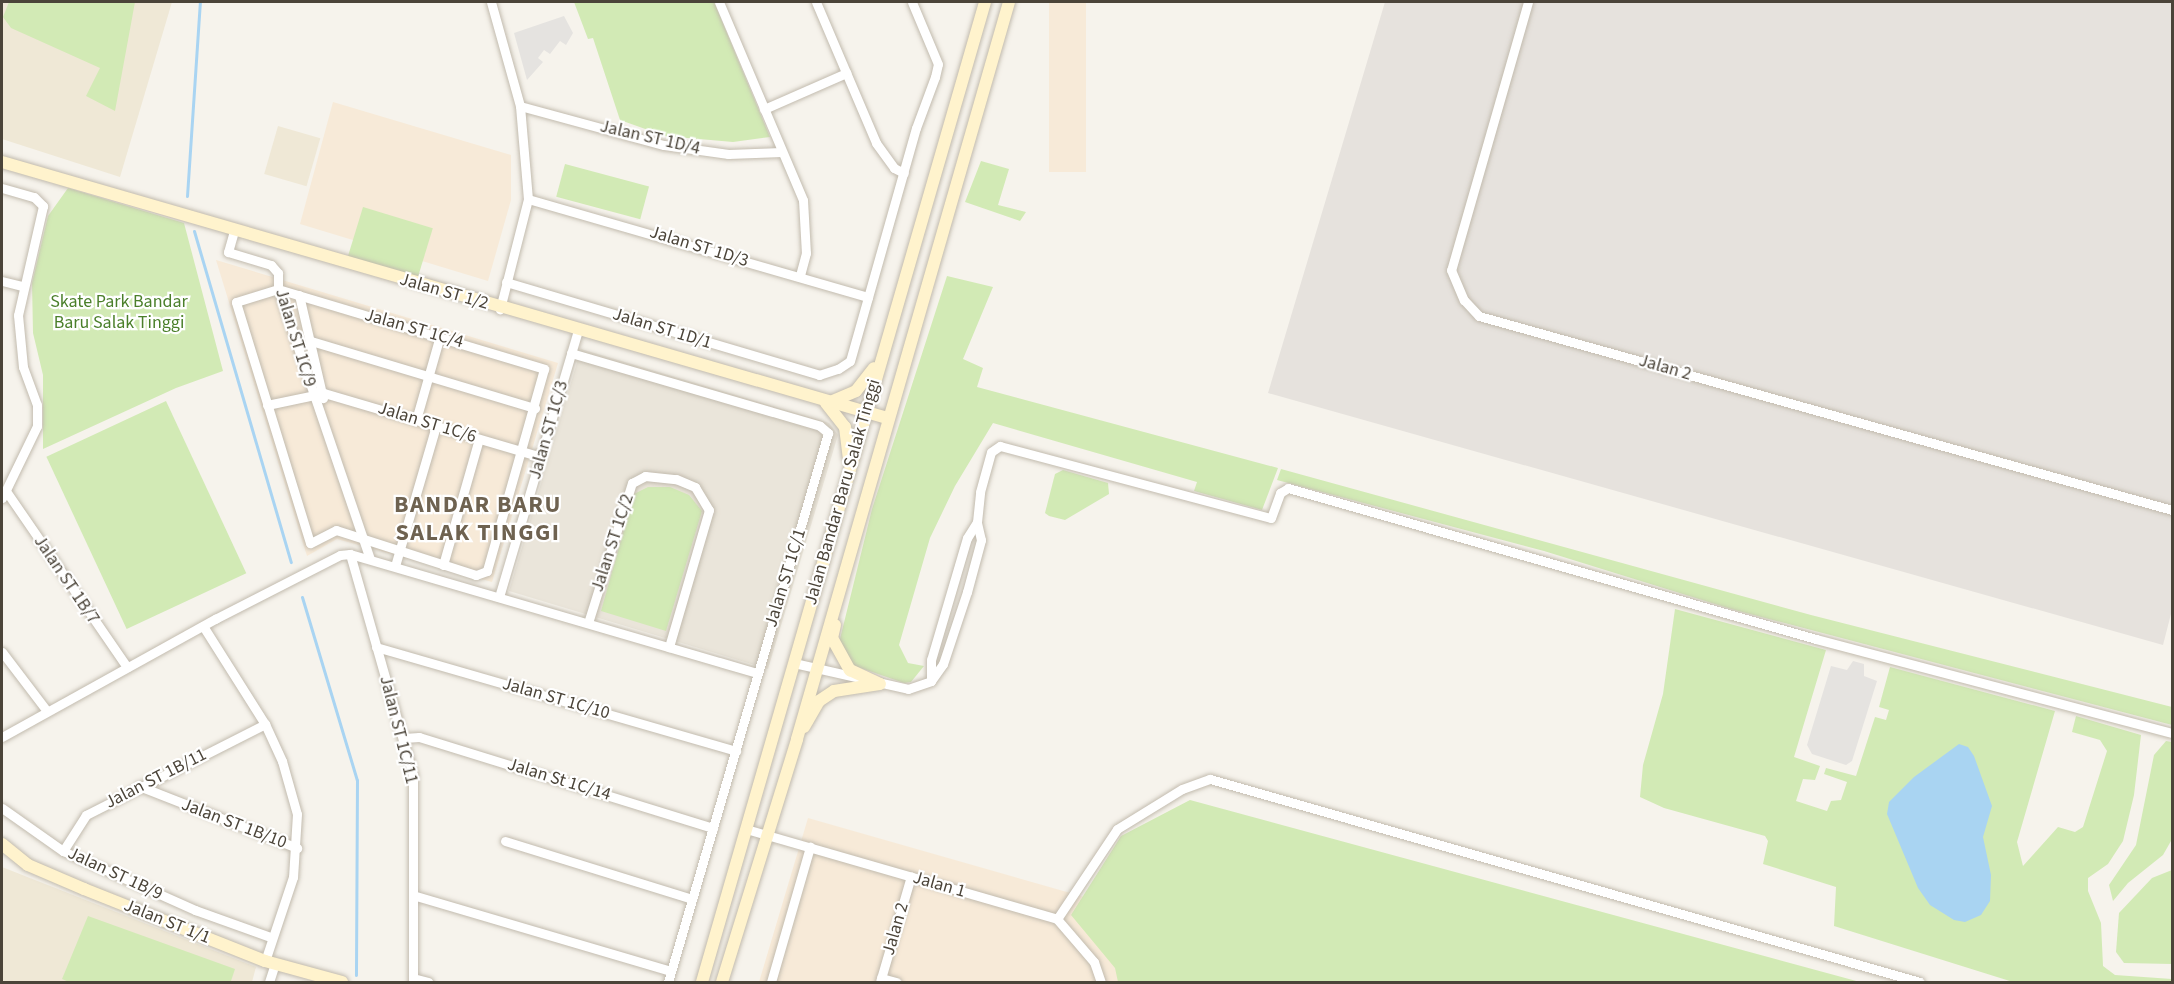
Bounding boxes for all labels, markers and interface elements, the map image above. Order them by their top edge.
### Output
street label: Jalan ST 1D/4 [598,116,702,160]
street label: Jalan ST 1D/3 [647,222,751,272]
street label: Jalan ST 1/2 [397,269,491,315]
street label: Jalan ST 1C/9 [270,286,320,390]
park label: Skate Park Bandar Baru Salak Tinggi [50,292,188,334]
street label: Jalan ST 1D/1 [610,304,714,354]
street label: Jalan ST 1C/4 [362,305,466,353]
street label: Jalan 2 [1636,350,1694,386]
street label: Jalan Bandar Baru Salak Tinggi [800,377,886,607]
street label: Jalan ST 1C/3 [525,378,573,482]
street label: Jalan ST 1C/6 [375,398,479,448]
district label: BANDAR BARU SALAK TINGGI [394,491,562,547]
street label: Jalan ST 1C/2 [587,491,639,595]
street label: Jalan ST 1C/1 [761,526,811,630]
street label: Jalan ST 1B/7 [29,532,103,628]
street label: Jalan ST 1C/10 [500,673,612,725]
street label: Jalan ST 1C/11 [374,674,422,786]
street label: Jalan ST 1B/11 [102,744,210,814]
street label: Jalan St 1C/14 [505,754,613,806]
street label: Jalan ST 1B/10 [178,794,290,854]
street label: Jalan ST 1B/9 [64,843,166,905]
street label: Jalan 1 [910,867,968,903]
street label: Jalan ST 1/1 [121,895,213,949]
street label: Jalan 2 [878,900,914,958]

